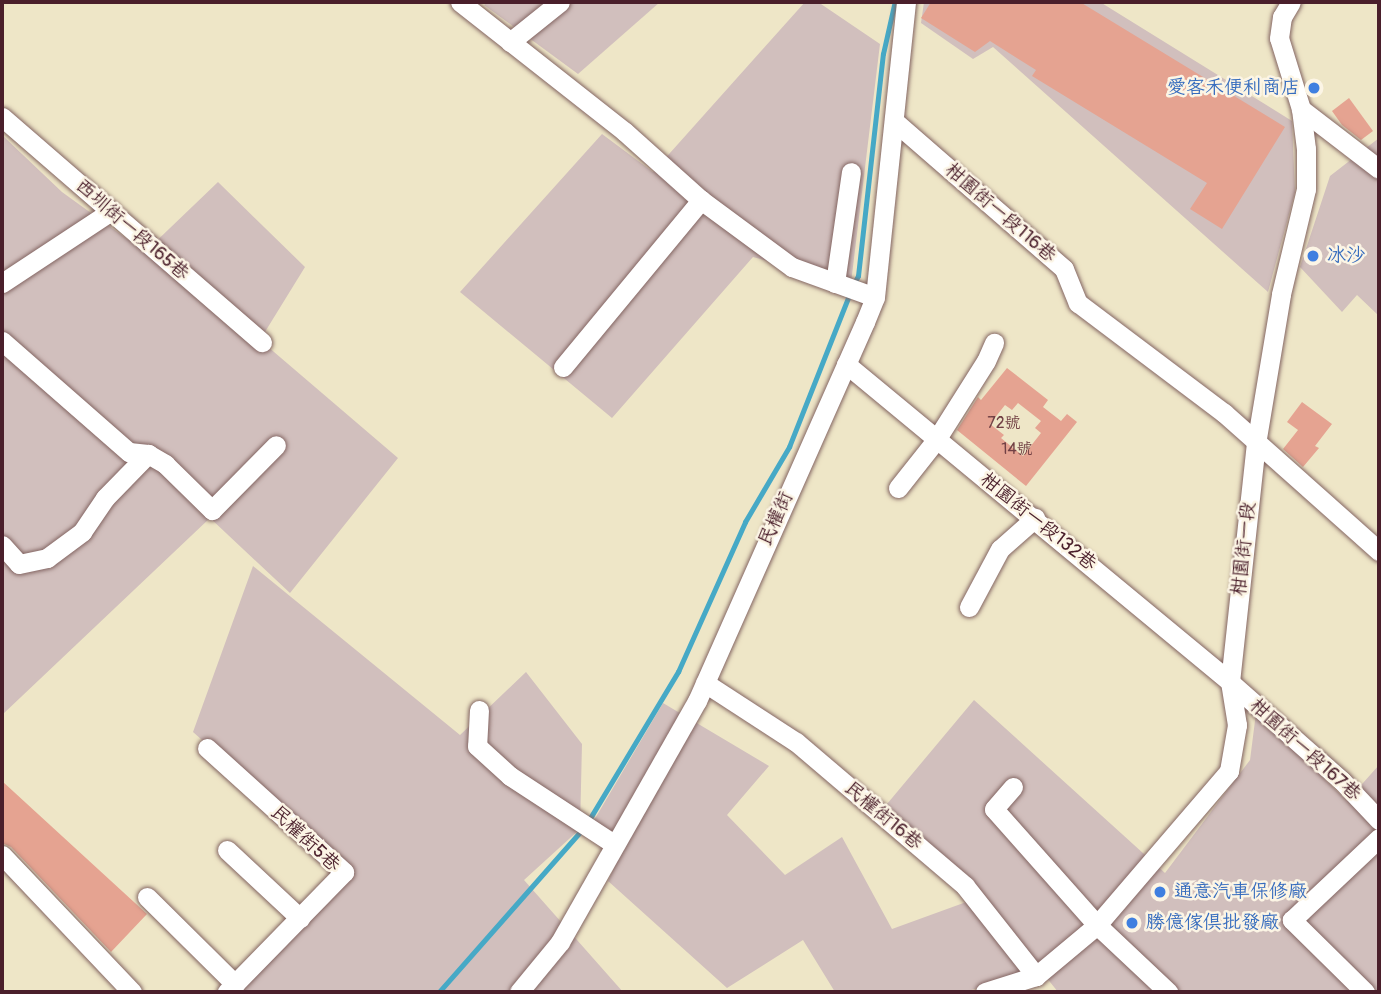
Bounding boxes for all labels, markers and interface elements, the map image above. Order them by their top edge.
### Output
place label: 愛客禾便利商店 [1167,77,1300,99]
marker: 愛客禾便利商店 [1306,80,1322,96]
street label: 柑園街一段116巷 [940,158,1060,268]
street label: 西圳街一段165巷 [71,175,193,285]
place label: 冰沙 [1327,245,1365,267]
marker: 冰沙 [1305,248,1321,264]
house number: 72號 [987,413,1021,433]
house number: 14號 [1001,439,1033,459]
street label: 柑園街一段132巷 [975,468,1101,576]
street label: 民權街 [754,488,798,550]
street label: 柑園街一段 [1228,501,1260,597]
street label: 柑園街一段167巷 [1244,694,1366,806]
street label: 民權街16巷 [839,777,927,855]
street label: 民權街5巷 [266,801,344,877]
place label: 通意汽車保修廠 [1174,881,1307,903]
marker: 通意汽車保修廠 [1152,884,1168,900]
place label: 勝億傢俱批發廠 [1146,912,1279,934]
marker: 勝億傢俱批發廠 [1124,915,1140,931]

